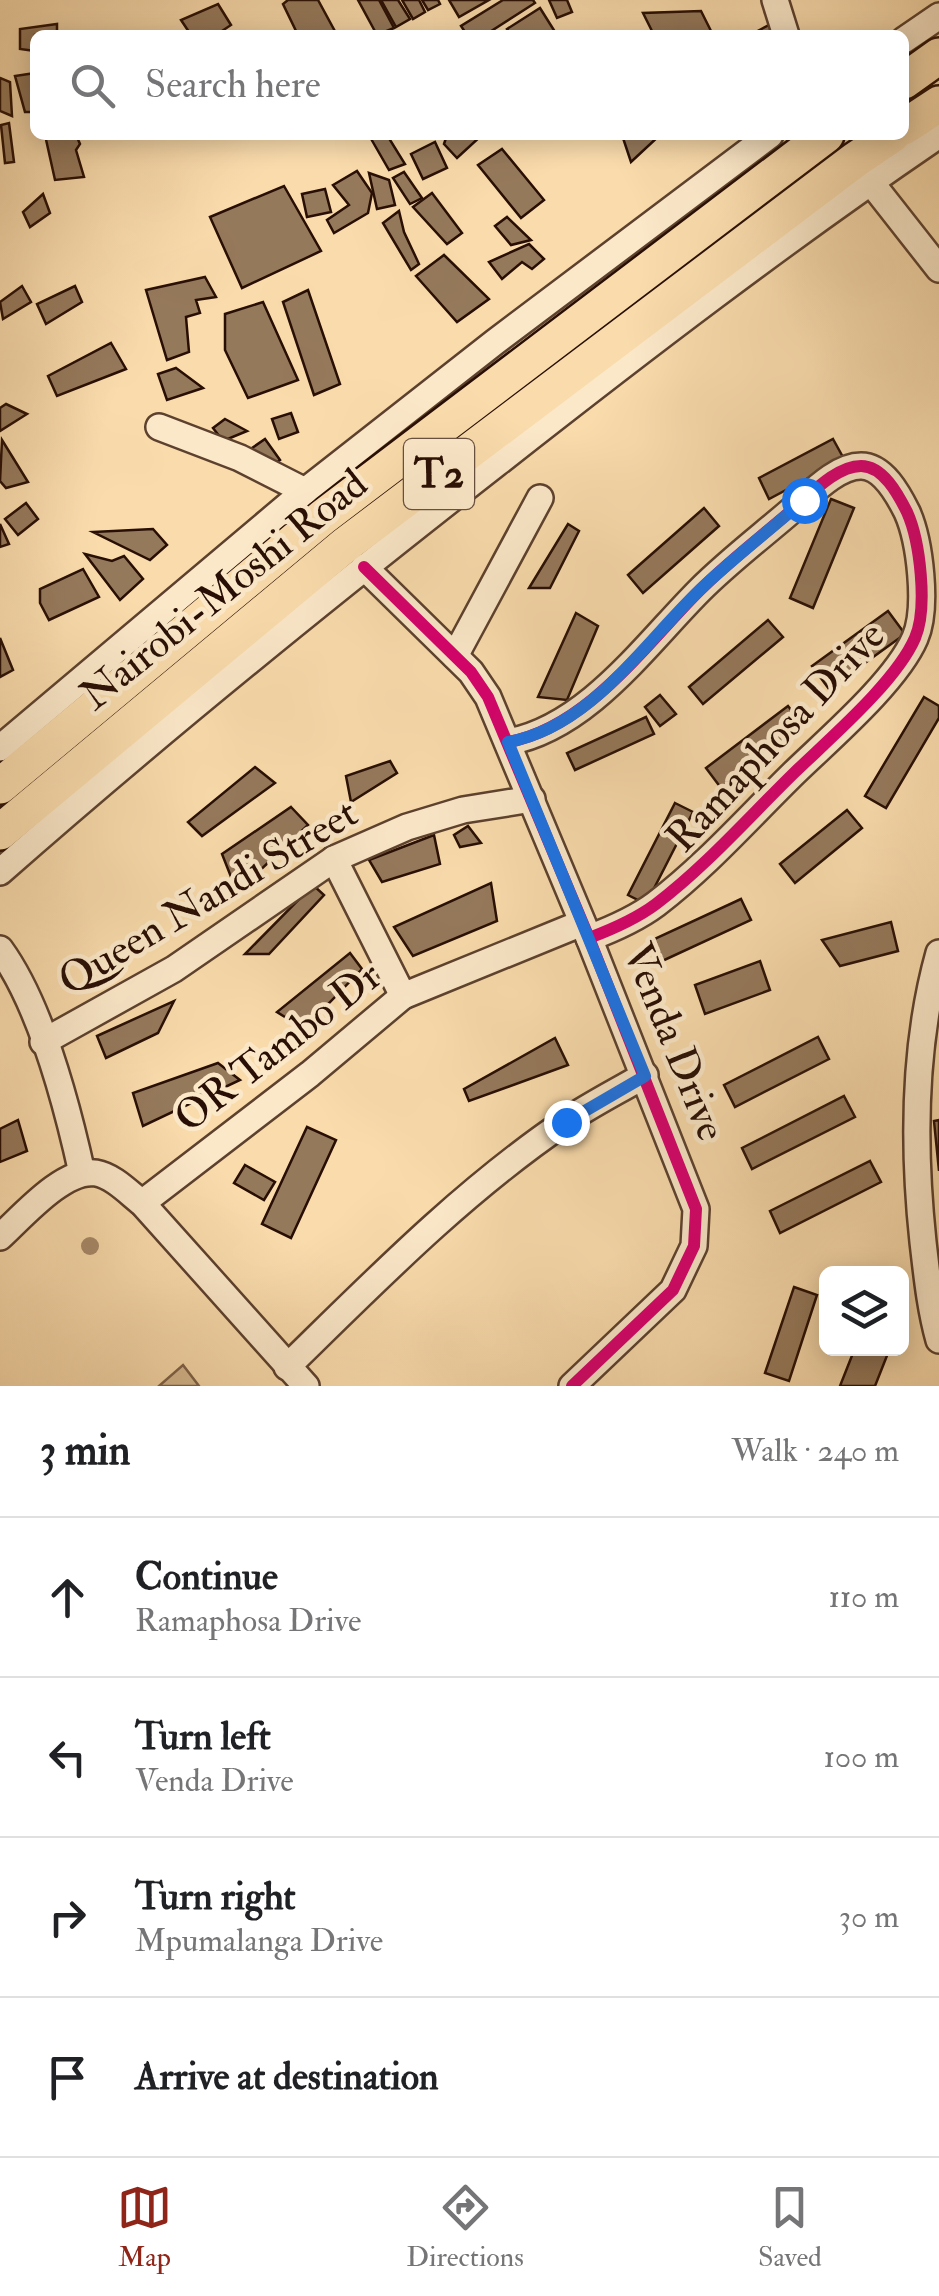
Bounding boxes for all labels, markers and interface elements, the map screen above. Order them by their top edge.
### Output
search box [30,30,909,140]
icon: search [65,58,120,113]
text: Search here [145,61,321,109]
road number: T2 [404,439,474,509]
street label: Nairobi-Moshi Road [70,458,378,722]
route start [782,478,828,524]
street label: Ramaphosa Drive [656,611,896,863]
street label: Queen Nandi Street [49,787,367,1007]
street label: Venda Drive [611,936,737,1148]
street label: OR Tambo Dr [164,950,392,1144]
route end [544,1100,590,1146]
map controls [819,1266,909,1356]
button: layers [819,1266,909,1356]
text: 3 min [40,1425,130,1477]
text: Walk · 240 m [731,1431,899,1471]
text: Continue [135,1553,278,1601]
icon: ahead [40,1570,95,1625]
text: 110 m [828,1577,899,1617]
text: Ramaphosa Drive [135,1601,361,1641]
text: Turn left [135,1713,271,1761]
icon: left [40,1730,95,1785]
text: 100 m [823,1737,899,1777]
text: Venda Drive [135,1761,294,1801]
text: Turn right [135,1873,296,1921]
icon: right [40,1890,95,1945]
text: 30 m [839,1897,899,1937]
text: Mpumalanga Drive [135,1921,383,1961]
icon: arrive [40,2050,95,2105]
text: Arrive at destination [135,2053,439,2101]
tab: Map [117,2180,172,2275]
tab: Directions [406,2180,524,2275]
tab: Saved [758,2180,822,2275]

